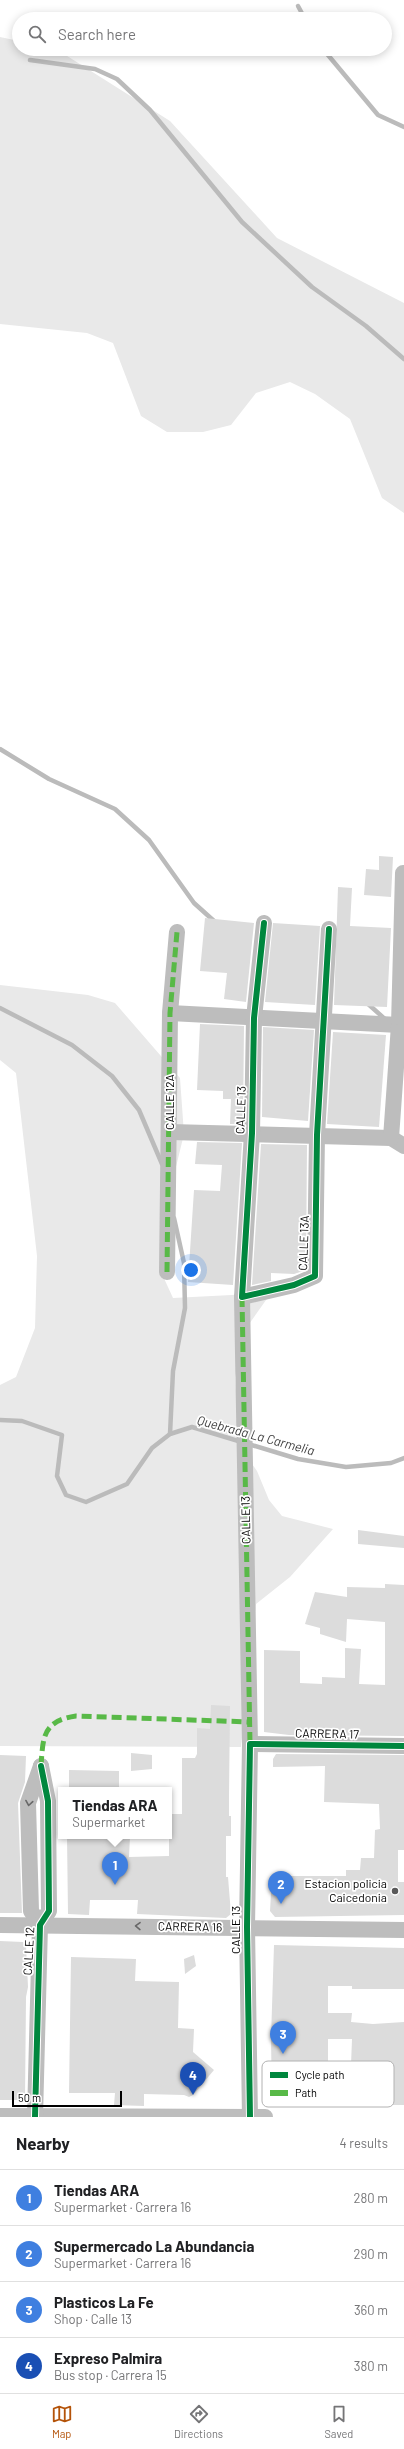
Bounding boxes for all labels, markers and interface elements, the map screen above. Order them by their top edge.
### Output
search box [12,12,392,56]
icon: search [26,23,48,45]
text: Search here [58,25,136,43]
street label: CALLE 12A [162,1074,176,1130]
street label: CALLE 13 [232,1086,248,1134]
street label: CALLE 13A [295,1215,311,1271]
your location [181,1260,201,1280]
water label: Quebrada La Carmelia [196,1412,317,1458]
street label: CALLE 13 [238,1496,252,1544]
street label: CARRERA 17 [295,1725,359,1741]
popup [58,1787,172,1839]
text: Tiendas ARA [72,1796,158,1814]
one-way arrow [26,1800,34,1806]
text: Supermarket [72,1814,146,1830]
pin: 1 [102,1852,128,1885]
pin: 2 [268,1871,294,1904]
place label: Estacion policia Caicedonia [304,1876,387,1904]
marker: Estacion policia Caicedonia [390,1886,400,1896]
street label: CALLE 13 [228,1906,242,1954]
street label: CARRERA 16 [158,1918,222,1934]
one-way arrow [135,1922,141,1930]
street label: CALLE 12 [20,1926,36,1976]
pin: 3 [270,2021,296,2054]
legend [262,2061,394,2107]
pin: 4 [180,2062,206,2095]
text: Cycle path [295,2068,345,2081]
text: Path [295,2086,317,2099]
scale bar [12,2089,122,2108]
text: 50 m [18,2091,41,2104]
text: Nearby [16,2133,70,2153]
text: 4 results [340,2135,388,2151]
text: Tiendas ARA [54,2181,139,2199]
text: 1 [27,2190,31,2206]
text: 280 m [354,2190,388,2206]
text: Supermarket · Carrera 16 [54,2199,191,2215]
text: Supermercado La Abundancia [54,2237,254,2255]
text: 2 [25,2246,33,2262]
text: 290 m [354,2246,388,2262]
text: Supermarket · Carrera 16 [54,2255,191,2271]
text: Plasticos La Fe [54,2293,154,2311]
text: 3 [25,2302,33,2318]
text: 360 m [354,2302,388,2318]
text: Shop · Calle 13 [54,2311,132,2327]
text: Expreso Palmira [54,2349,162,2367]
text: 4 [25,2358,33,2374]
text: 380 m [354,2358,388,2374]
text: Bus stop · Carrera 15 [54,2367,167,2383]
tab: Map [51,2403,73,2440]
tab: Directions [174,2403,223,2440]
tab: Saved [324,2403,353,2440]

